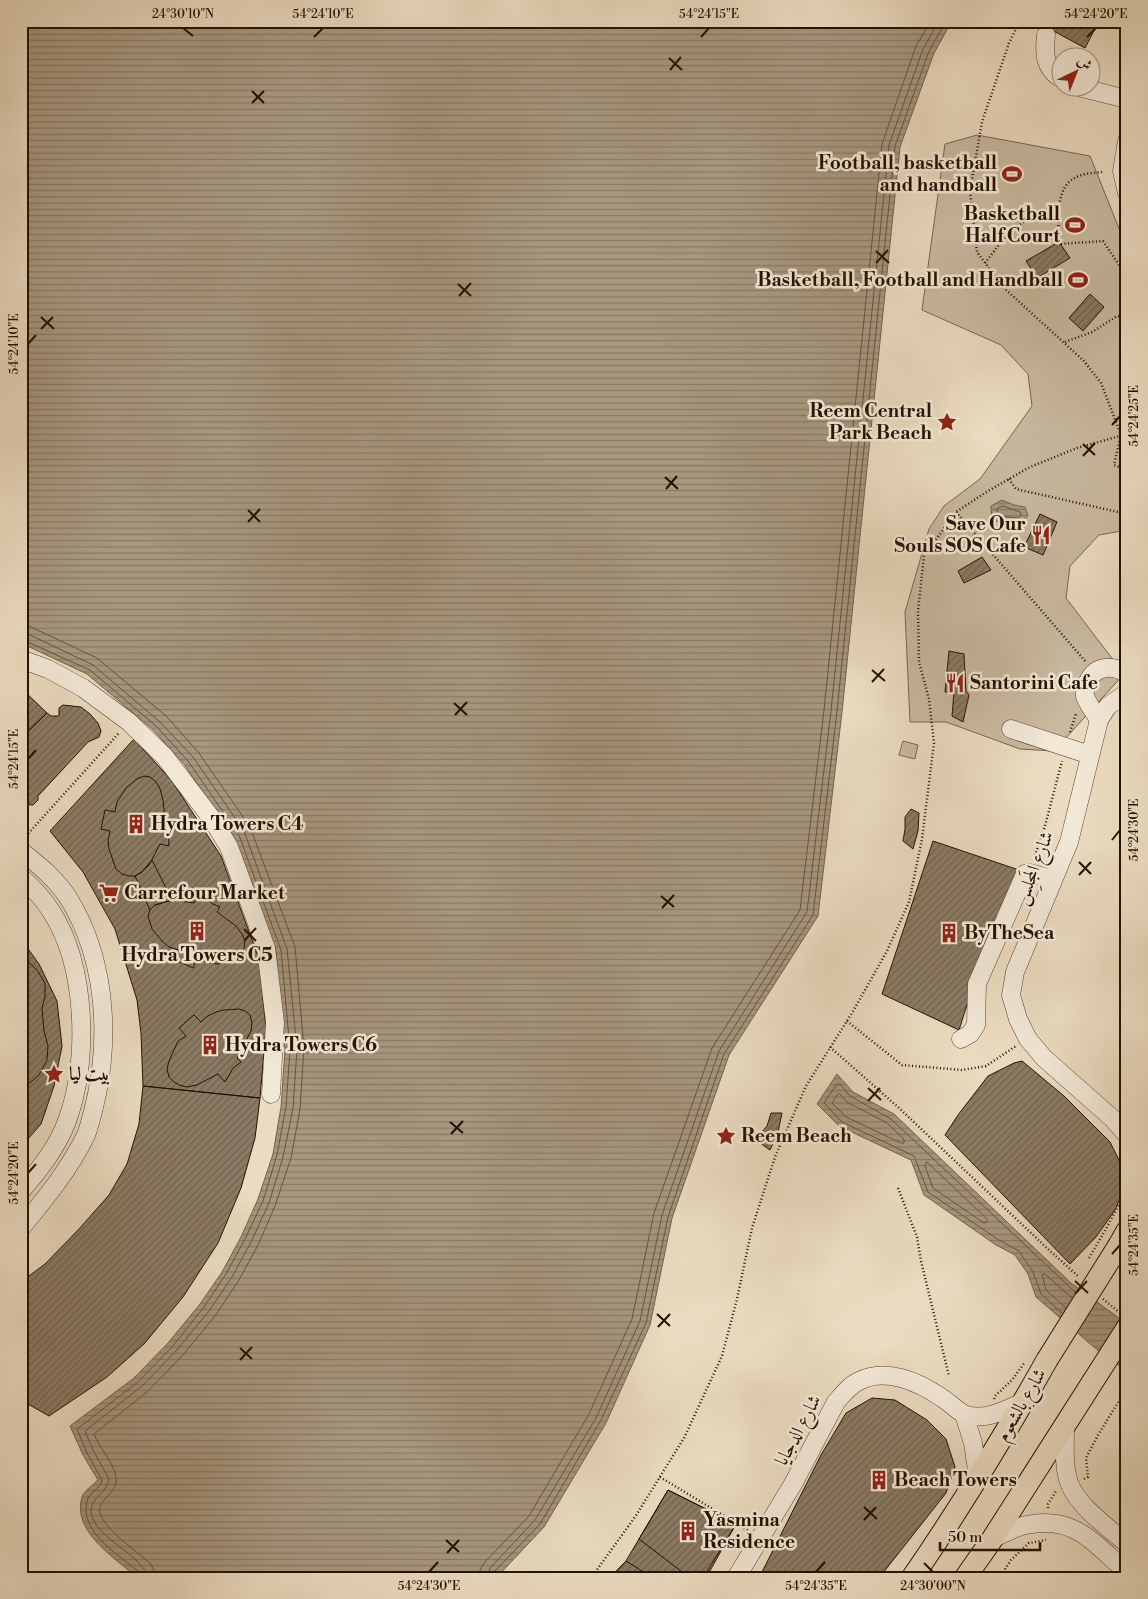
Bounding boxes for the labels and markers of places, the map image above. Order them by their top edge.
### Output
place label: Football, basketball and handball [818,151,997,197]
sports icon: Football, basketball and handball [1001,163,1023,185]
place label: Basketball Half Court [964,202,1060,248]
sports icon: Basketball Half Court [1064,214,1086,236]
place label: Basketball, Football and Handball [757,268,1063,292]
sports icon: Basketball, Football and Handball [1067,269,1089,291]
place label: Reem Central Park Beach [809,399,932,445]
place icon: Reem Central Park Beach [936,411,958,433]
place label: Save Our Souls SOS Cafe [894,512,1026,558]
restaurant icon: Save Our Souls SOS Cafe [1030,524,1052,546]
place label: Santorini Cafe [970,671,1098,695]
restaurant icon: Santorini Cafe [944,672,966,694]
place label: Hydra Towers C4 [151,812,304,836]
building icon: Hydra Towers C4 [125,813,147,835]
place label: Carrefour Market [124,881,285,905]
supermarket icon: Carrefour Market [98,882,120,904]
building icon: Hydra Towers C5 [186,920,208,942]
place label: ByTheSea [964,921,1055,945]
building icon: ByTheSea [938,922,960,944]
place label: Hydra Towers C5 [121,943,273,967]
place label: Hydra Towers C6 [225,1033,377,1057]
building icon: Hydra Towers C6 [199,1034,221,1056]
place label: بيت ليا [69,1062,110,1086]
place icon: بيت ليا [43,1063,65,1085]
place label: Reem Beach [741,1124,852,1148]
place icon: Reem Beach [715,1125,737,1147]
place label: Beach Towers [894,1468,1017,1492]
building icon: Beach Towers [868,1469,890,1491]
place label: Yasmina Residence [703,1508,795,1554]
building icon: Yasmina Residence [677,1520,699,1542]

